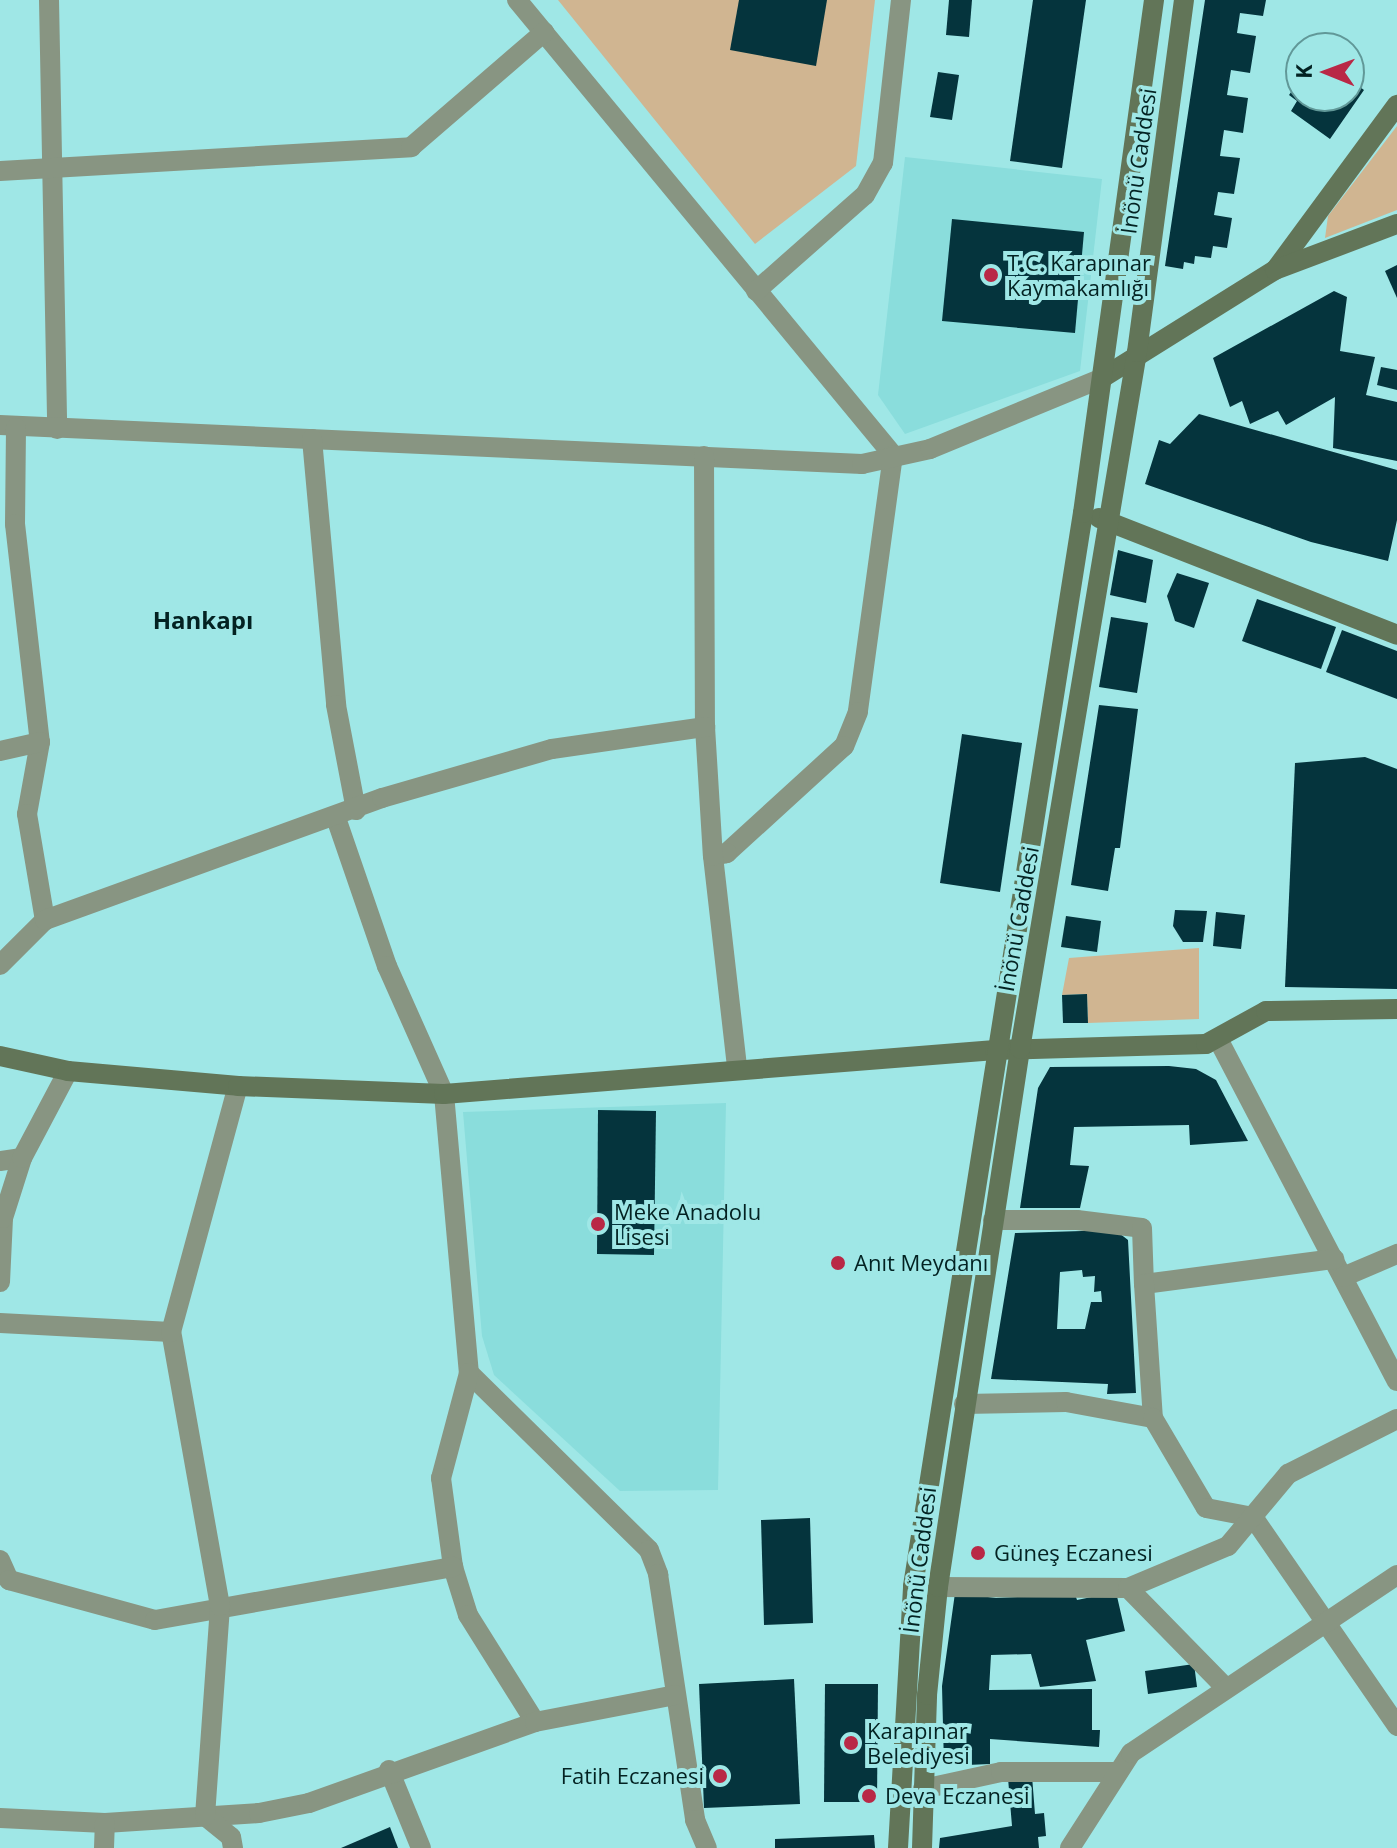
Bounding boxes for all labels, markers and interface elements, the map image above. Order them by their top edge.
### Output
north arrow [1285,32,1365,112]
text: K [1288,64,1318,79]
street label: İnönü Caddesi [1115,86,1161,236]
place label: T.C. Karapınar Kaymakamlığı [1007,249,1151,300]
marker: T.C. Karapınar Kaymakamlığı [982,266,1000,284]
district label: Hankapı [153,606,253,634]
street label: İnönü Caddesi [992,844,1044,994]
place label: Meke Anadolu Lisesi [614,1198,761,1250]
marker: Meke Anadolu Lisesi [589,1215,607,1233]
place label: Anıt Meydanı [854,1250,988,1276]
marker: Anıt Meydanı [829,1254,847,1272]
street label: İnönü Caddesi [897,1485,941,1635]
place label: Güneş Eczanesi [994,1540,1153,1566]
marker: Güneş Eczanesi [969,1544,987,1562]
place label: Karapınar Belediyesi [867,1717,970,1768]
marker: Karapınar Belediyesi [842,1734,860,1752]
place label: Fatih Eczanesi [561,1763,704,1789]
marker: Fatih Eczanesi [711,1767,729,1785]
place label: Deva Eczanesi [885,1783,1029,1809]
marker: Deva Eczanesi [860,1787,878,1805]

